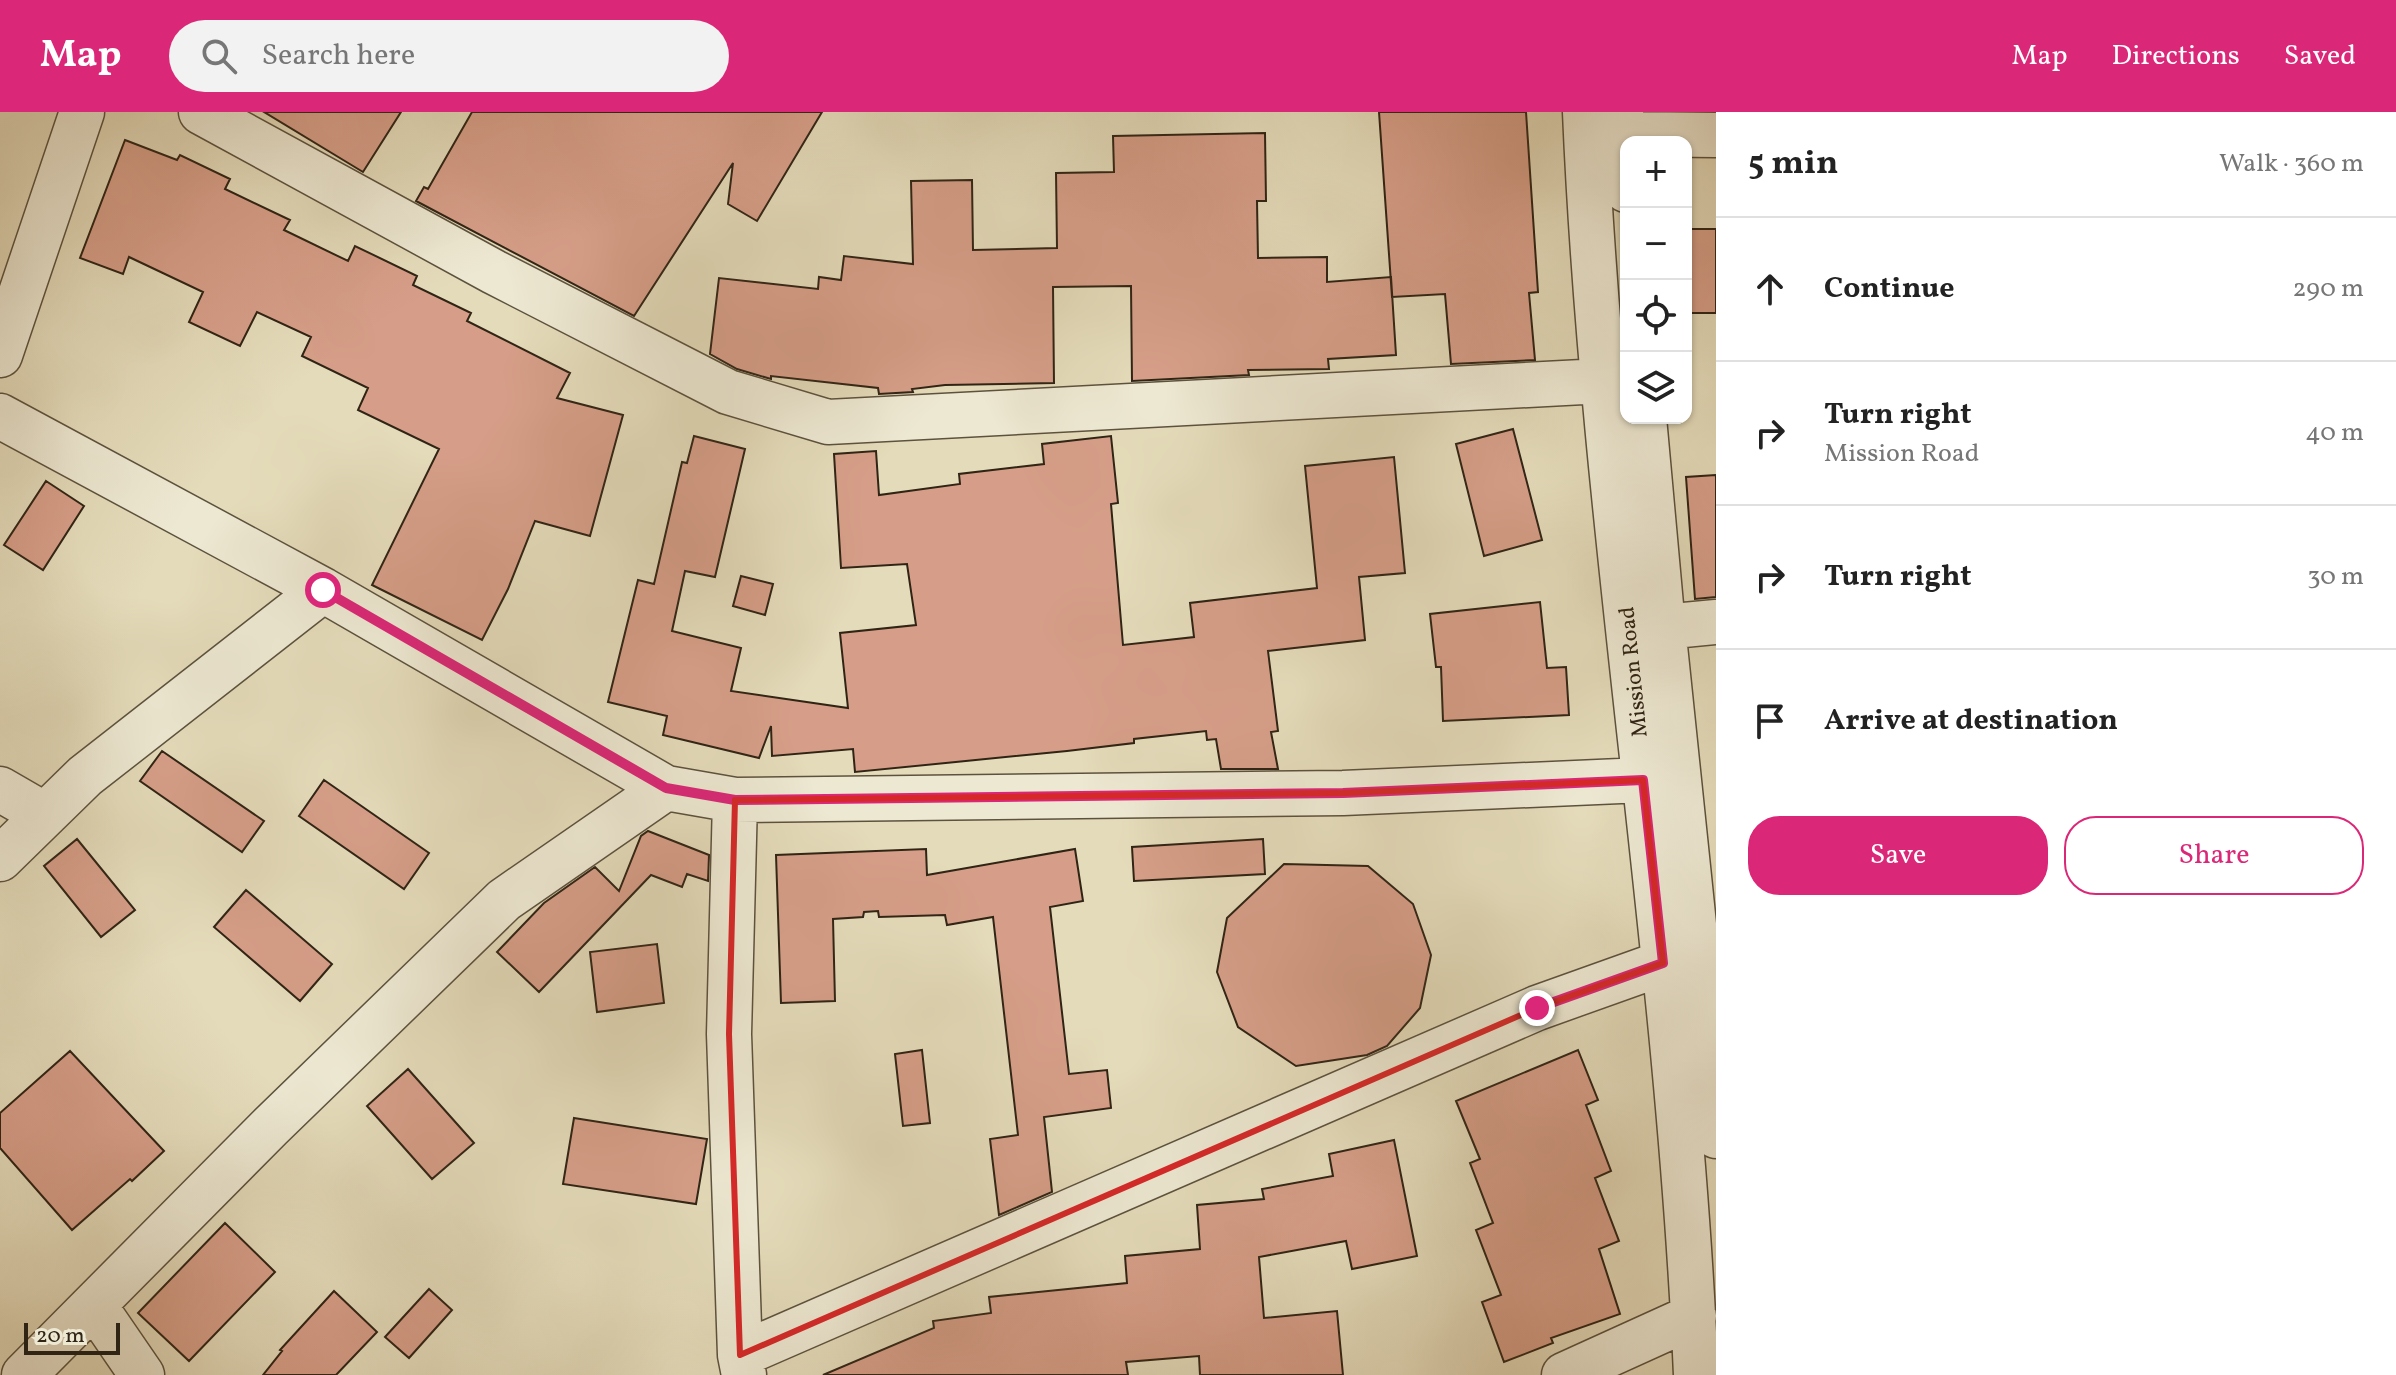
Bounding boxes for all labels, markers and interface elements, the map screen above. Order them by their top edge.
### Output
search box [169,20,729,92]
text: Map [40,30,121,83]
icon: search [197,34,241,78]
text: Search here [261,35,415,77]
text: Map [2012,37,2068,76]
text: Directions [2112,37,2240,76]
text: Saved [2284,37,2356,76]
map controls [1620,136,1692,424]
button: + [1620,136,1692,208]
text: 5 min [1748,141,1838,188]
text: Walk · 360 m [2219,146,2364,182]
button: − [1620,208,1692,280]
icon: ahead [1748,267,1792,311]
text: Continue [1824,268,1955,310]
text: 290 m [2292,271,2364,307]
button: locate [1620,280,1692,352]
button: layers [1620,352,1692,424]
text: Turn right [1824,394,1972,436]
icon: right [1748,411,1792,455]
text: 40 m [2305,415,2364,451]
text: Mission Road [1824,436,1979,472]
icon: right [1748,555,1792,599]
text: Turn right [1824,556,1972,598]
text: 30 m [2307,559,2364,595]
route start [305,572,341,608]
street label: Mission Road [1612,605,1657,739]
icon: arrive [1748,699,1792,743]
text: Arrive at destination [1824,700,2118,742]
button: Save [1748,816,2048,895]
button: Share [2064,816,2364,895]
route end [1519,990,1555,1026]
scale bar [24,1319,120,1355]
text: 20 m [36,1321,85,1352]

